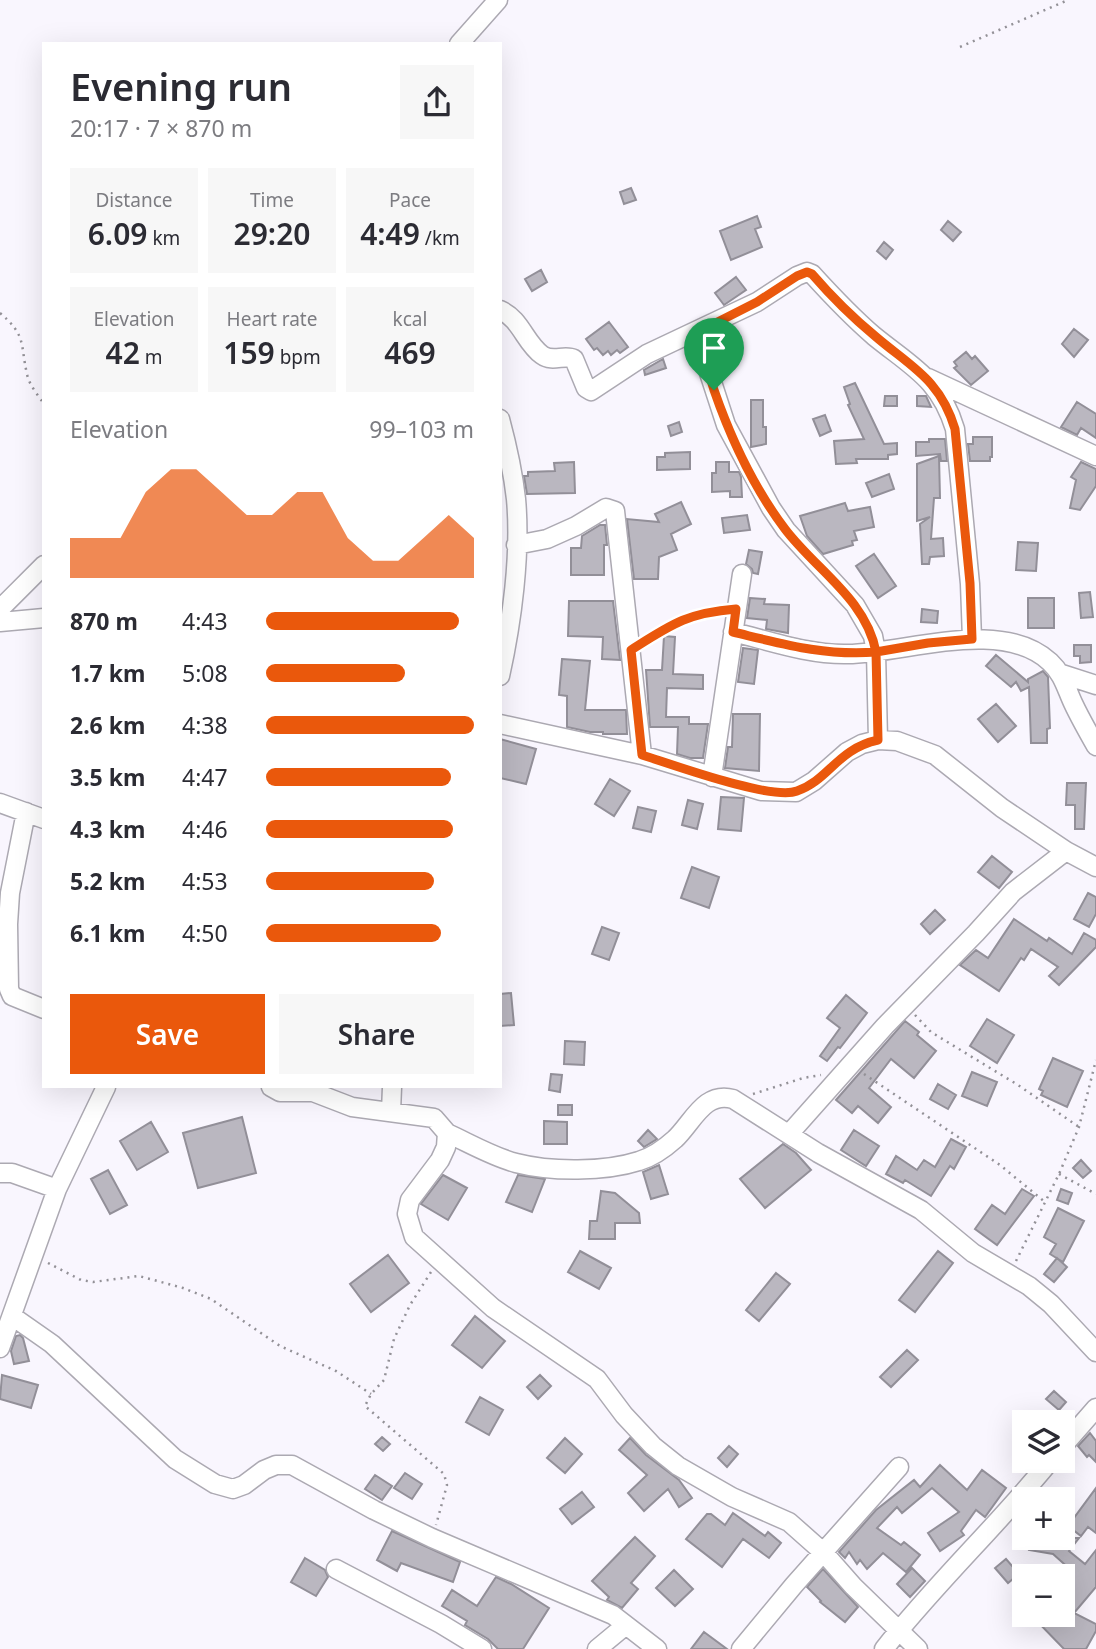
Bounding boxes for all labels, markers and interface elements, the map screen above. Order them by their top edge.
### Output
text: Evening run [70,60,292,112]
button: share [400,65,474,139]
text: 20:17 · 7 × 870 m [70,112,252,144]
text: Distance [96,187,172,213]
text: Time [250,187,294,213]
text: Pace [389,187,431,213]
text: 6.09 [88,213,147,254]
text: 29:20 [234,213,310,254]
text: 4:49 [360,213,420,254]
text: km [147,225,180,251]
text: /km [420,225,460,251]
text: Elevation [93,306,175,332]
text: Heart rate [227,306,317,332]
text: kcal [393,306,427,332]
pin [684,318,744,390]
icon: arrive [695,329,733,367]
text: 42 [105,332,140,373]
text: 159 [223,332,275,373]
text: 469 [384,332,436,373]
text: m [140,344,163,370]
text: bpm [275,344,321,370]
text: Elevation [70,413,168,445]
text: 99–103 m [369,413,474,445]
text: 870 m [70,605,138,637]
text: 4:43 [182,605,228,637]
text: 1.7 km [70,657,145,689]
text: 5:08 [182,657,228,689]
text: 2.6 km [70,709,145,741]
text: 4:38 [182,709,228,741]
text: 3.5 km [70,761,145,793]
text: 4:47 [182,761,228,793]
text: 4.3 km [70,813,145,845]
text: 4:46 [182,813,228,845]
text: 5.2 km [70,865,145,897]
text: 4:53 [182,865,228,897]
text: 6.1 km [70,917,145,949]
text: 4:50 [182,917,228,949]
button: Save [70,994,265,1074]
button: Share [279,994,474,1074]
map controls [1012,1410,1075,1627]
button: layers [1012,1410,1075,1473]
button: + [1012,1487,1075,1550]
button: − [1012,1564,1075,1627]

